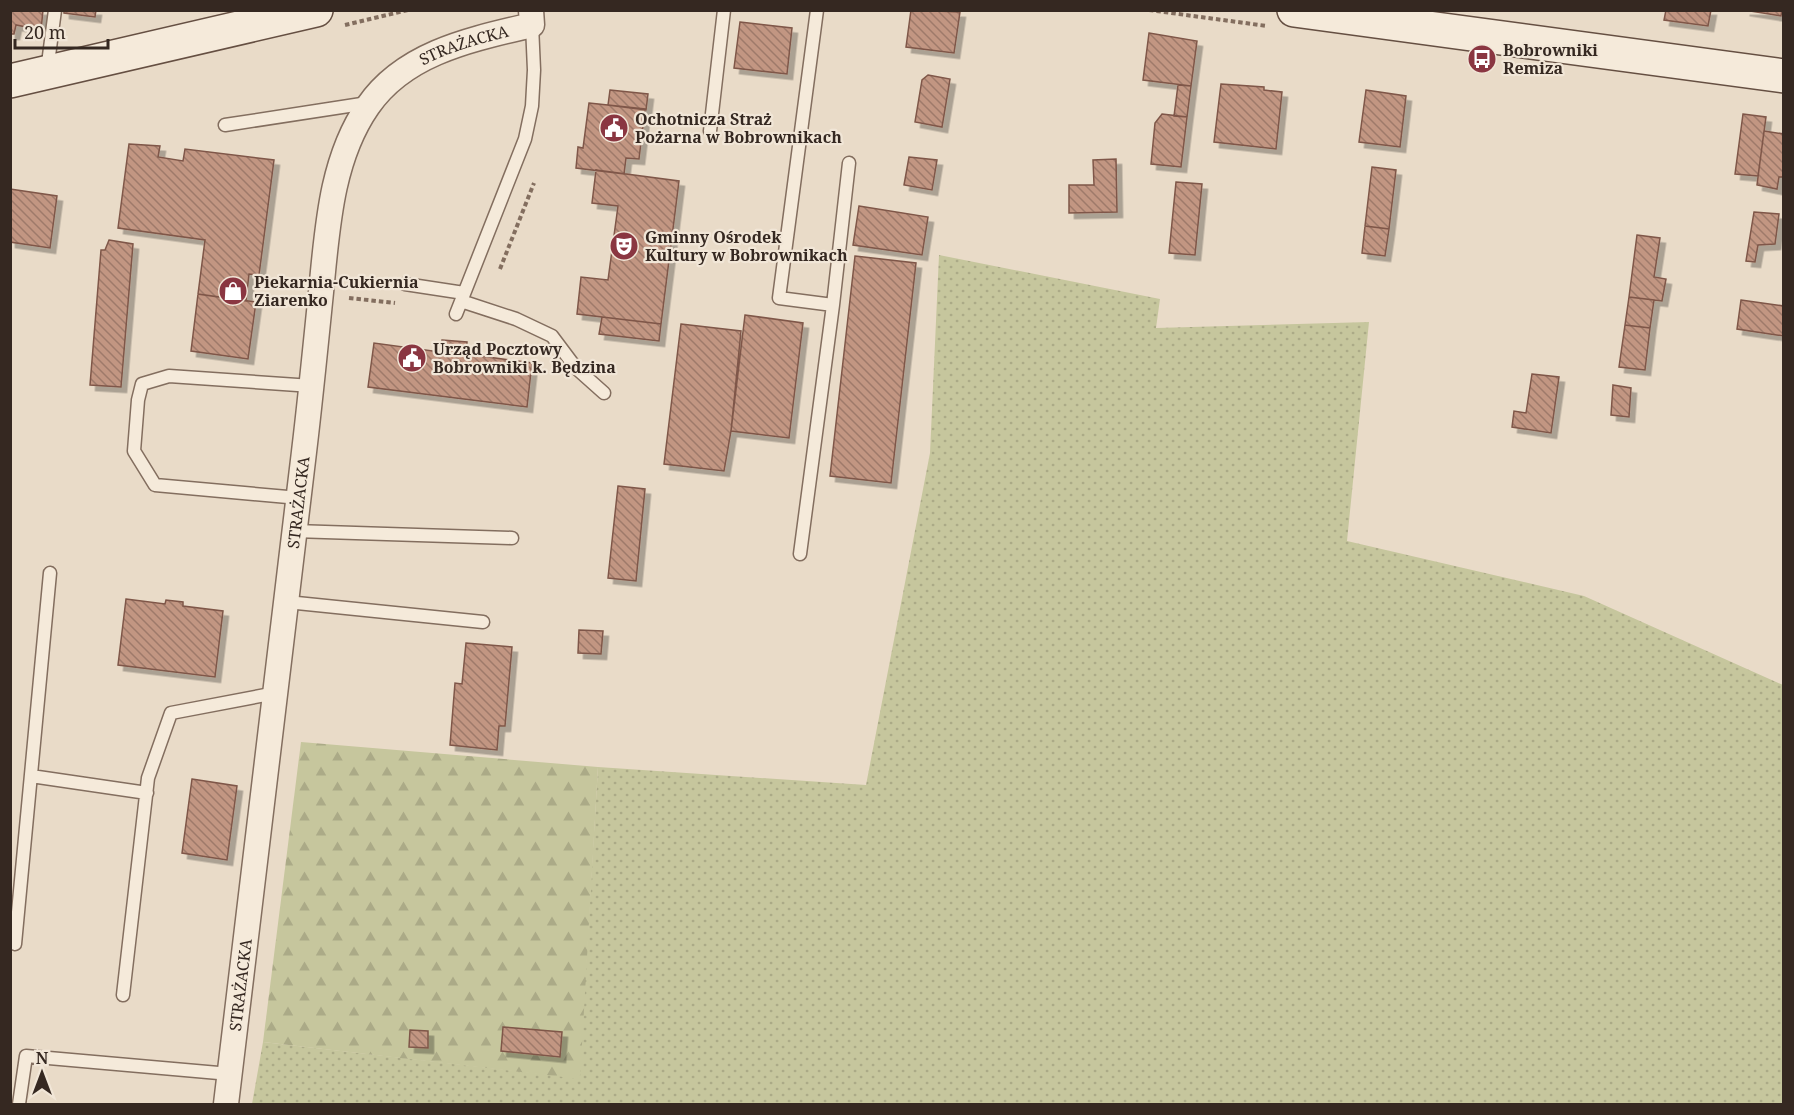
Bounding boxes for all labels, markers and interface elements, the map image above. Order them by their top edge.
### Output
scale bar [15,12,108,50]
text: 20 m [24,20,66,44]
street label: STRAŻACKA [415,20,511,70]
place label: Bobrowniki Remiza [1503,39,1598,79]
bus stop icon: Bobrowniki Remiza [1466,43,1498,75]
place label: Ochotnicza Straż Pożarna w Bobrownikach [635,108,842,148]
public building icon: Ochotnicza Straż Pożarna w Bobrownikach [598,112,630,144]
place label: Gminny Ośrodek Kultury w Bobrownikach [645,226,848,266]
theatre icon: Gminny Ośrodek Kultury w Bobrownikach [608,230,640,262]
place label: Piekarnia-Cukiernia Ziarenko [254,271,419,311]
shop icon: Piekarnia-Cukiernia Ziarenko [217,275,249,307]
place label: Urząd Pocztowy Bobrowniki k. Będzina [433,338,616,378]
public building icon: Urząd Pocztowy Bobrowniki k. Będzina [396,342,428,374]
street label: STRAŻACKA [282,454,315,550]
street label: STRAŻACKA [224,937,257,1032]
north arrow [12,1043,72,1103]
text: N [36,1047,49,1069]

